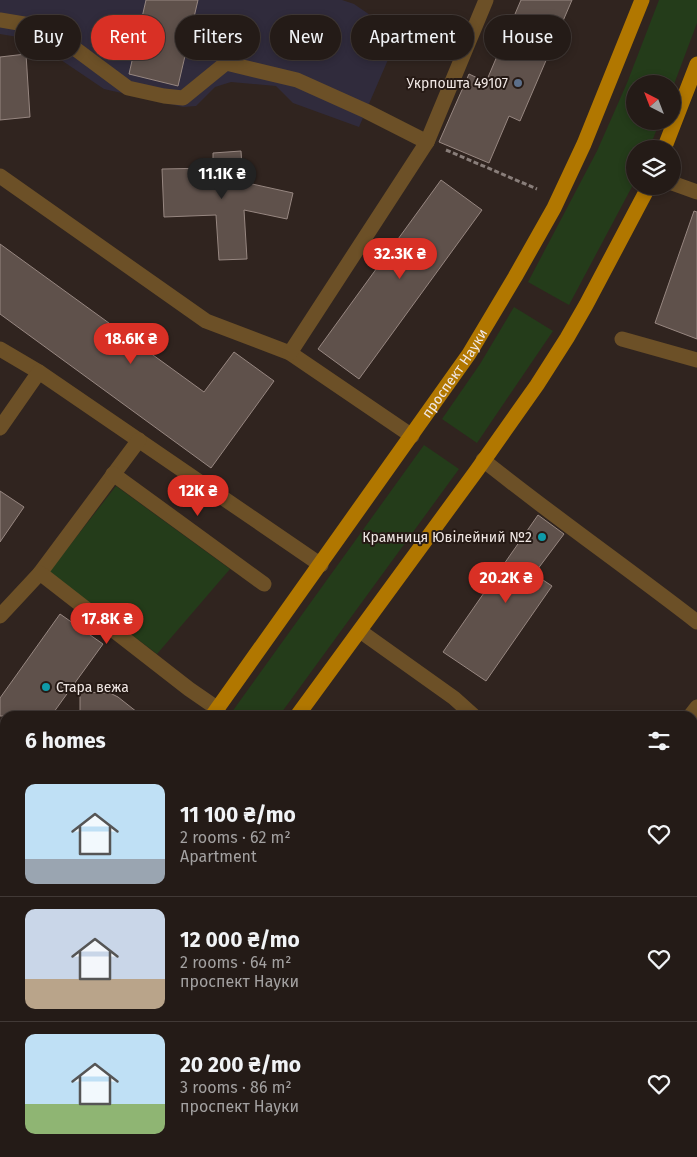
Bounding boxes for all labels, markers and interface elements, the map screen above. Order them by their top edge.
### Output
chip: Buy [15,15,81,60]
chip: Rent [91,15,165,60]
chip: Filters [175,15,260,60]
chip: New [270,15,341,60]
chip: Apartment [351,15,474,60]
chip: House [484,15,571,60]
place label: Укрпошта 49107 [407,75,508,92]
north arrow [626,75,681,130]
map controls [626,75,681,195]
marker: Укрпошта 49107 [512,77,524,89]
button: layers [626,140,681,195]
pin: 11.1K ₴ [176,158,268,200]
text: 11.1K ₴ [198,164,246,183]
pin: 32.3K ₴ [354,238,446,280]
text: 32.3K ₴ [374,244,426,263]
pin: 18.6K ₴ [85,322,177,365]
street label: проспект Науки [418,325,491,421]
text: 18.6K ₴ [105,329,157,348]
pin: 12K ₴ [163,474,233,517]
text: 12K ₴ [179,481,217,500]
place label: Крамниця Ювілейний №2 [362,529,532,546]
marker: Крамниця Ювілейний №2 [536,531,548,543]
pin: 20.2K ₴ [460,562,552,604]
text: 20.2K ₴ [480,568,532,587]
pin: 17.8K ₴ [61,602,153,645]
text: 17.8K ₴ [81,609,133,628]
place label: Стара вежа [56,679,129,696]
marker: Стара вежа [40,681,52,693]
icon: filters [645,727,673,755]
text: 6 homes [25,728,106,754]
text: 11 100 ₴/mo [180,802,296,828]
icon: home [65,804,125,864]
icon: heart [645,820,673,848]
text: 2 rooms · 62 m² [180,828,291,847]
text: Apartment [180,847,257,866]
text: 12 000 ₴/mo [180,927,300,953]
icon: home [65,929,125,989]
icon: heart [645,945,673,973]
text: 2 rooms · 64 m² [180,953,291,972]
text: проспект Науки [180,972,299,991]
text: 20 200 ₴/mo [180,1052,301,1078]
icon: home [65,1054,125,1114]
icon: heart [645,1070,673,1098]
text: 3 rooms · 86 m² [180,1078,292,1097]
text: проспект Науки [180,1097,299,1116]

